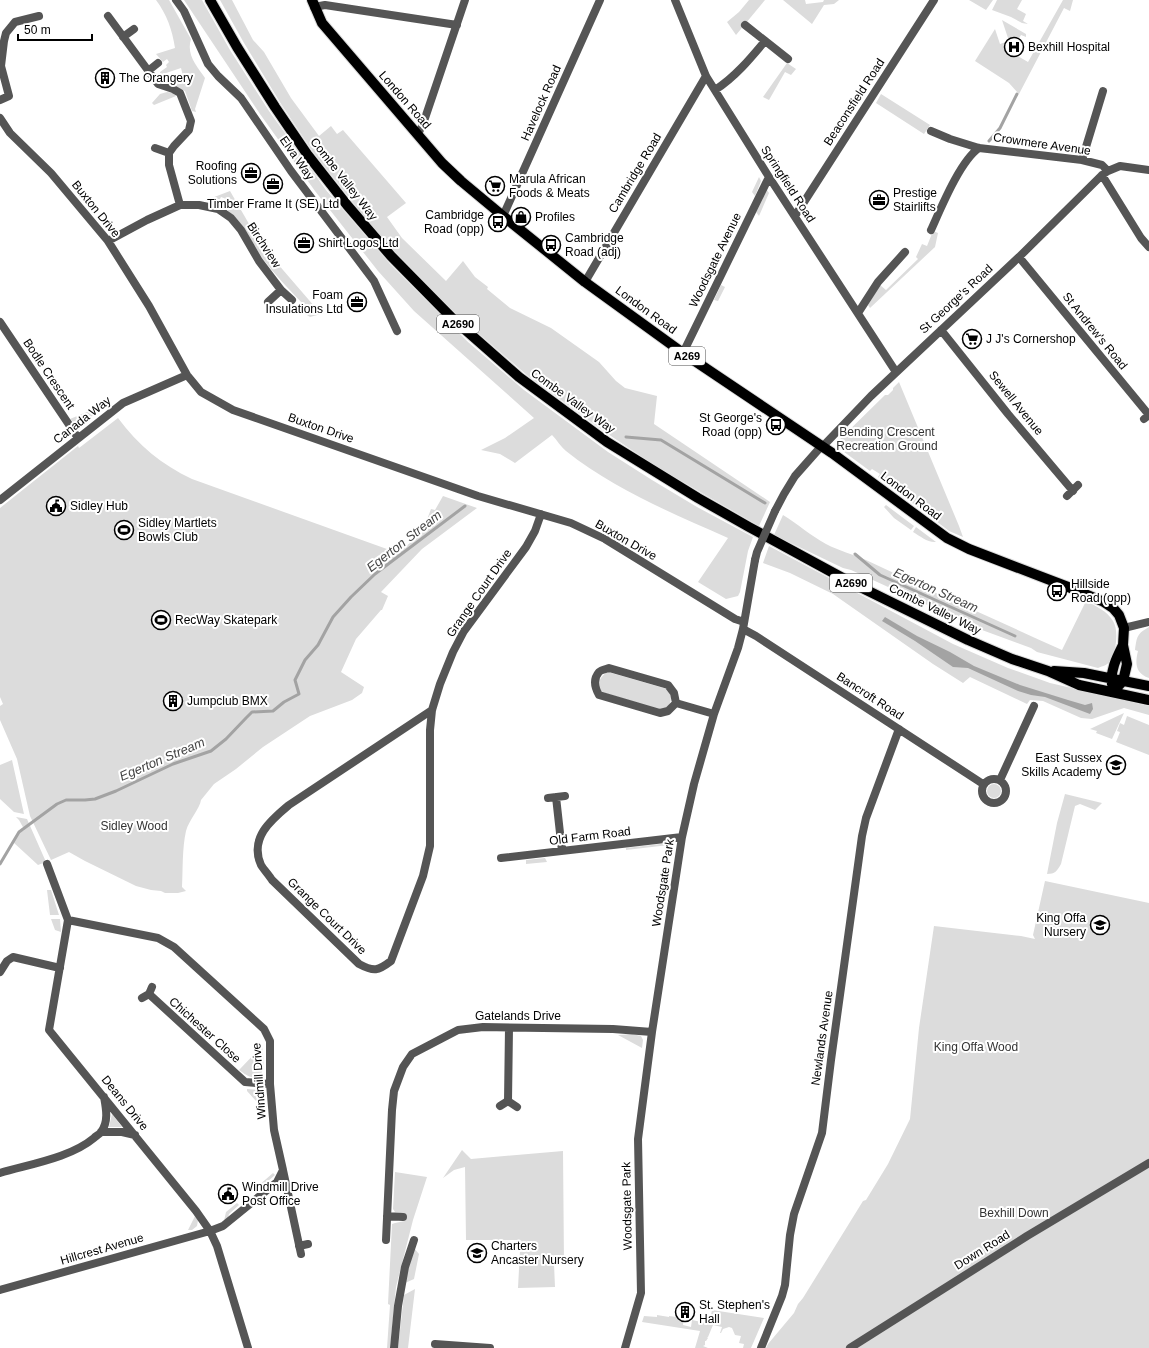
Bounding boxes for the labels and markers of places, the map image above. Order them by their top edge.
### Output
hospital icon: Bexhill Hospital [1003,36,1025,58]
place label: Bexhill Hospital [1028,40,1110,54]
building icon: The Orangery [94,67,116,89]
place label: The Orangery [119,71,193,85]
place label: Roofing Solutions [188,159,237,187]
office icon: Roofing Solutions [240,162,262,184]
place label: Marula African Foods & Meats [509,172,590,200]
office icon: Timber Frame It (SE) Ltd [262,173,284,195]
supermarket icon: Marula African Foods & Meats [484,175,506,197]
place label: Prestige Stairlifts [893,186,937,214]
office icon: Prestige Stairlifts [868,189,890,211]
place label: Timber Frame It (SE) Ltd [207,197,339,211]
shop icon: Profiles [510,206,532,228]
place label: Cambridge Road (opp) [424,208,484,236]
place label: Profiles [535,210,575,224]
bus stop icon: Cambridge Road (opp) [487,211,509,233]
place label: Cambridge Road (adj) [565,231,624,259]
office icon: Shirt Logos Ltd [293,232,315,254]
bus stop icon: Cambridge Road (adj) [540,234,562,256]
place label: Shirt Logos Ltd [318,236,399,250]
place label: Foam Insulations Ltd [266,288,343,316]
office icon: Foam Insulations Ltd [346,291,368,313]
supermarket icon: J J's Cornershop [961,328,983,350]
place label: J J's Cornershop [986,332,1076,346]
place label: St George's Road (opp) [699,411,762,439]
bus stop icon: St George's Road (opp) [765,414,787,436]
public building icon: Sidley Hub [45,495,67,517]
place label: Sidley Hub [70,499,128,513]
place label: Sidley Martlets Bowls Club [138,516,217,544]
sports icon: Sidley Martlets Bowls Club [113,519,135,541]
place label: Hillside Road (opp) [1071,577,1131,605]
bus stop icon: Hillside Road (opp) [1046,580,1068,602]
sports icon: RecWay Skatepark [150,609,172,631]
place label: RecWay Skatepark [175,613,278,627]
building icon: Jumpclub BMX [162,690,184,712]
place label: Jumpclub BMX [187,694,268,708]
place label: East Sussex Skills Academy [1021,751,1102,779]
school or university icon: East Sussex Skills Academy [1105,754,1127,776]
place label: King Offa Nursery [1036,911,1086,939]
school or university icon: King Offa Nursery [1089,914,1111,936]
place label: Windmill Drive Post Office [242,1180,319,1208]
public building icon: Windmill Drive Post Office [217,1183,239,1205]
place label: Charters Ancaster Nursery [491,1239,584,1267]
school or university icon: Charters Ancaster Nursery [466,1242,488,1264]
place label: St. Stephen's Hall [699,1298,770,1326]
building icon: St. Stephen's Hall [674,1301,696,1323]

